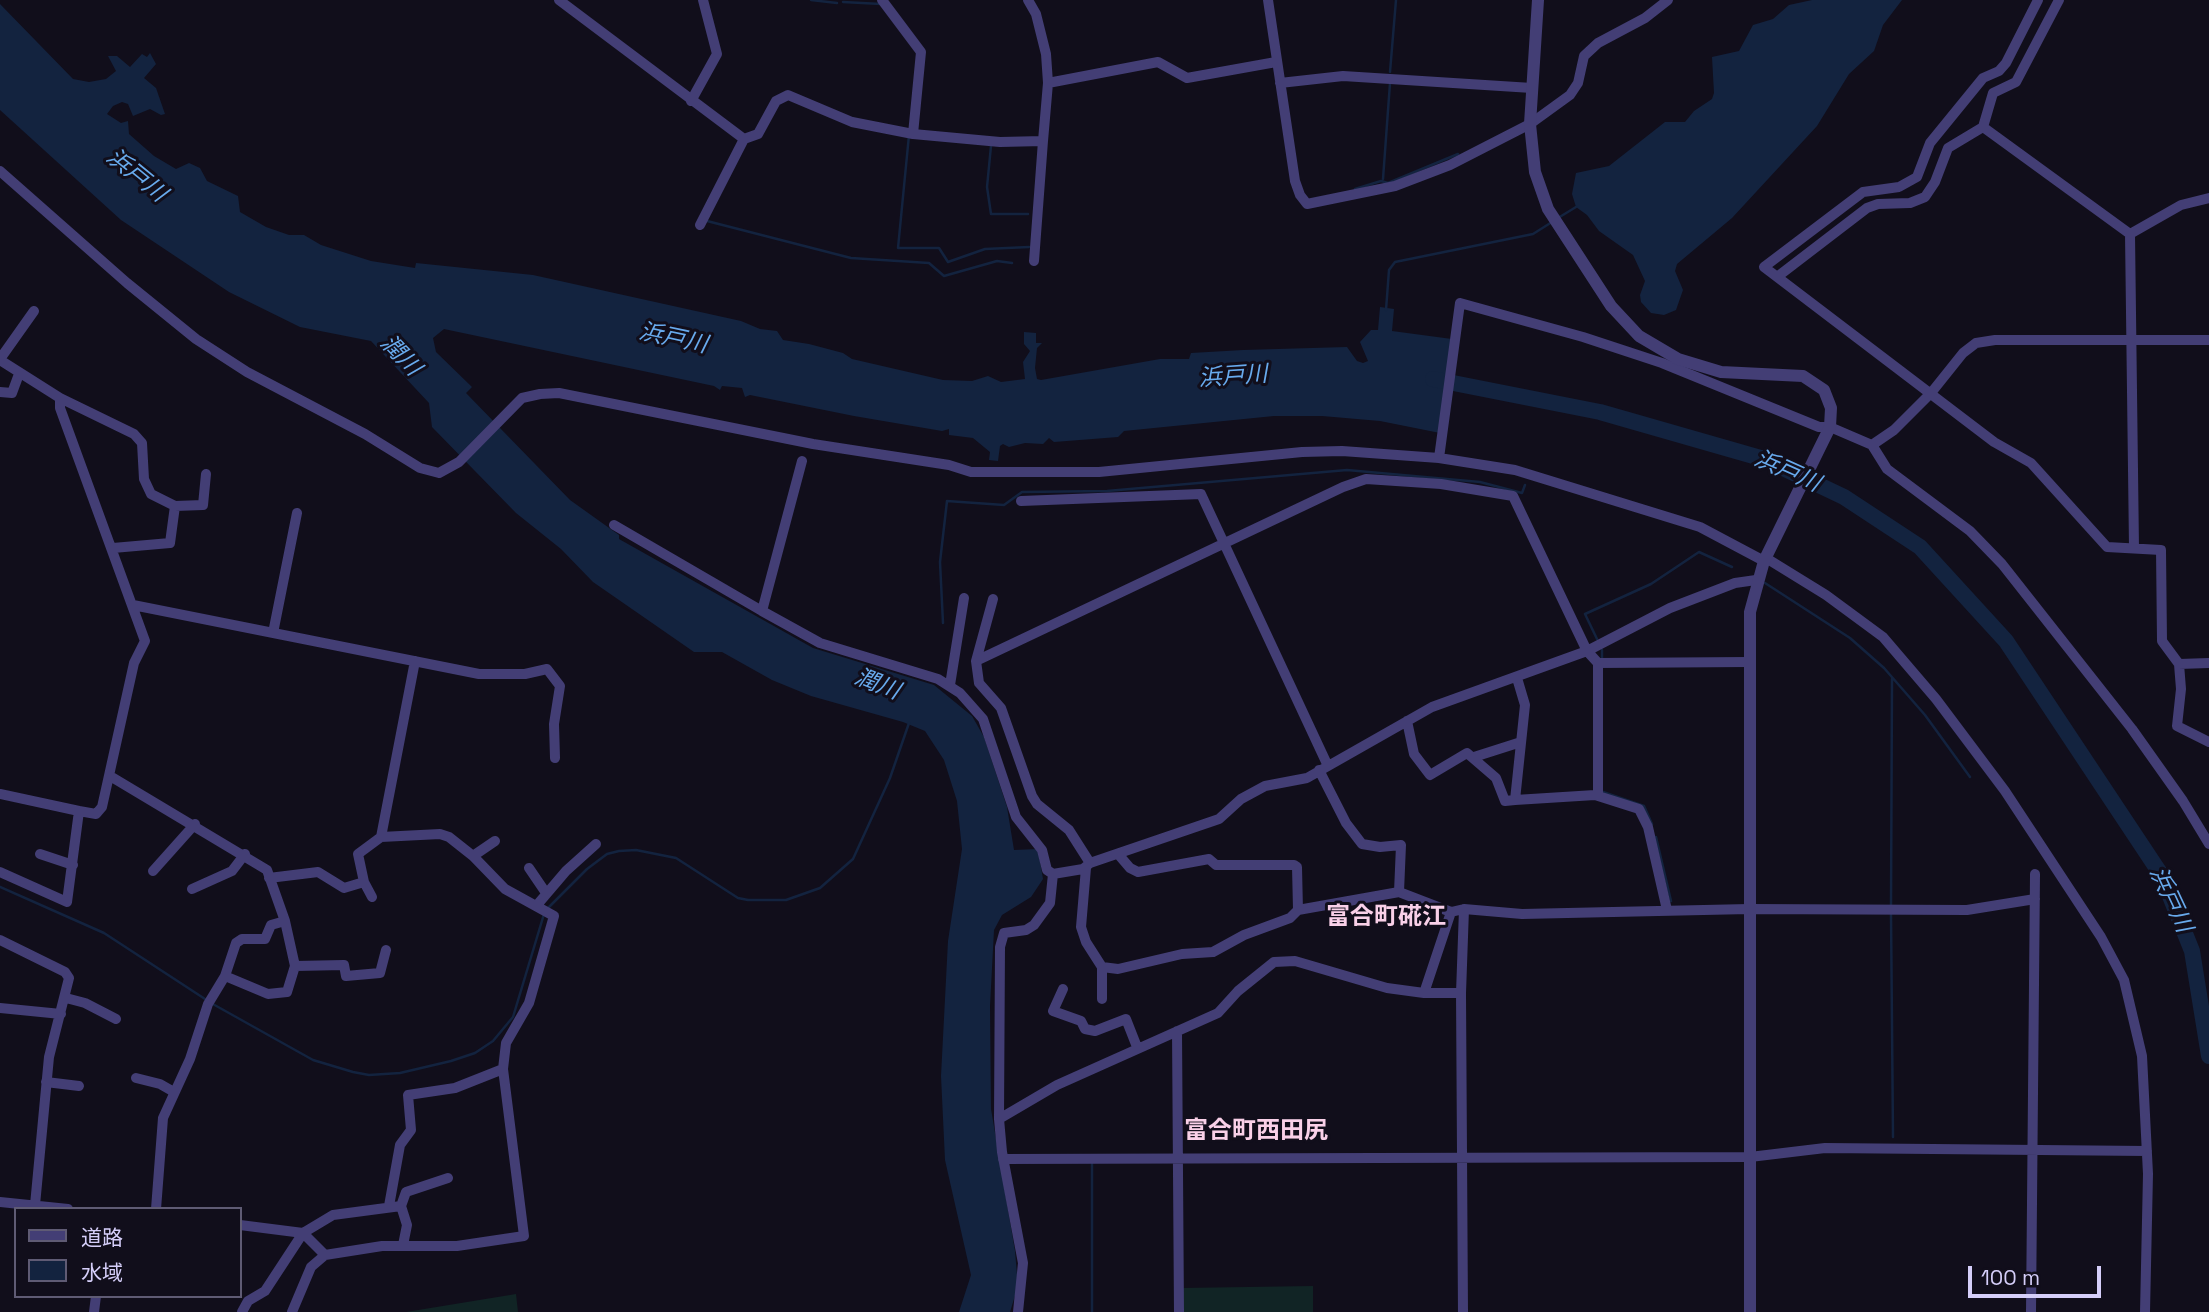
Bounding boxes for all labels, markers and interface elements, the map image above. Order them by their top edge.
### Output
water label: 浜戸川 [101,144,171,208]
water label: 浜戸川 [636,318,710,360]
water label: 潤川 [374,330,426,382]
water label: 浜戸川 [1198,361,1268,393]
water label: 浜戸川 [1750,445,1824,499]
water label: 潤川 [851,664,903,706]
water label: 浜戸川 [2143,863,2197,937]
district label: 富合町硴江 [1326,903,1446,931]
district label: 富合町西田尻 [1184,1117,1328,1145]
legend [14,1207,242,1298]
text: 道路 [81,1224,123,1251]
scale bar [1971,1252,2104,1296]
text: 水域 [81,1259,123,1286]
text: 100 m [1981,1264,2040,1291]

